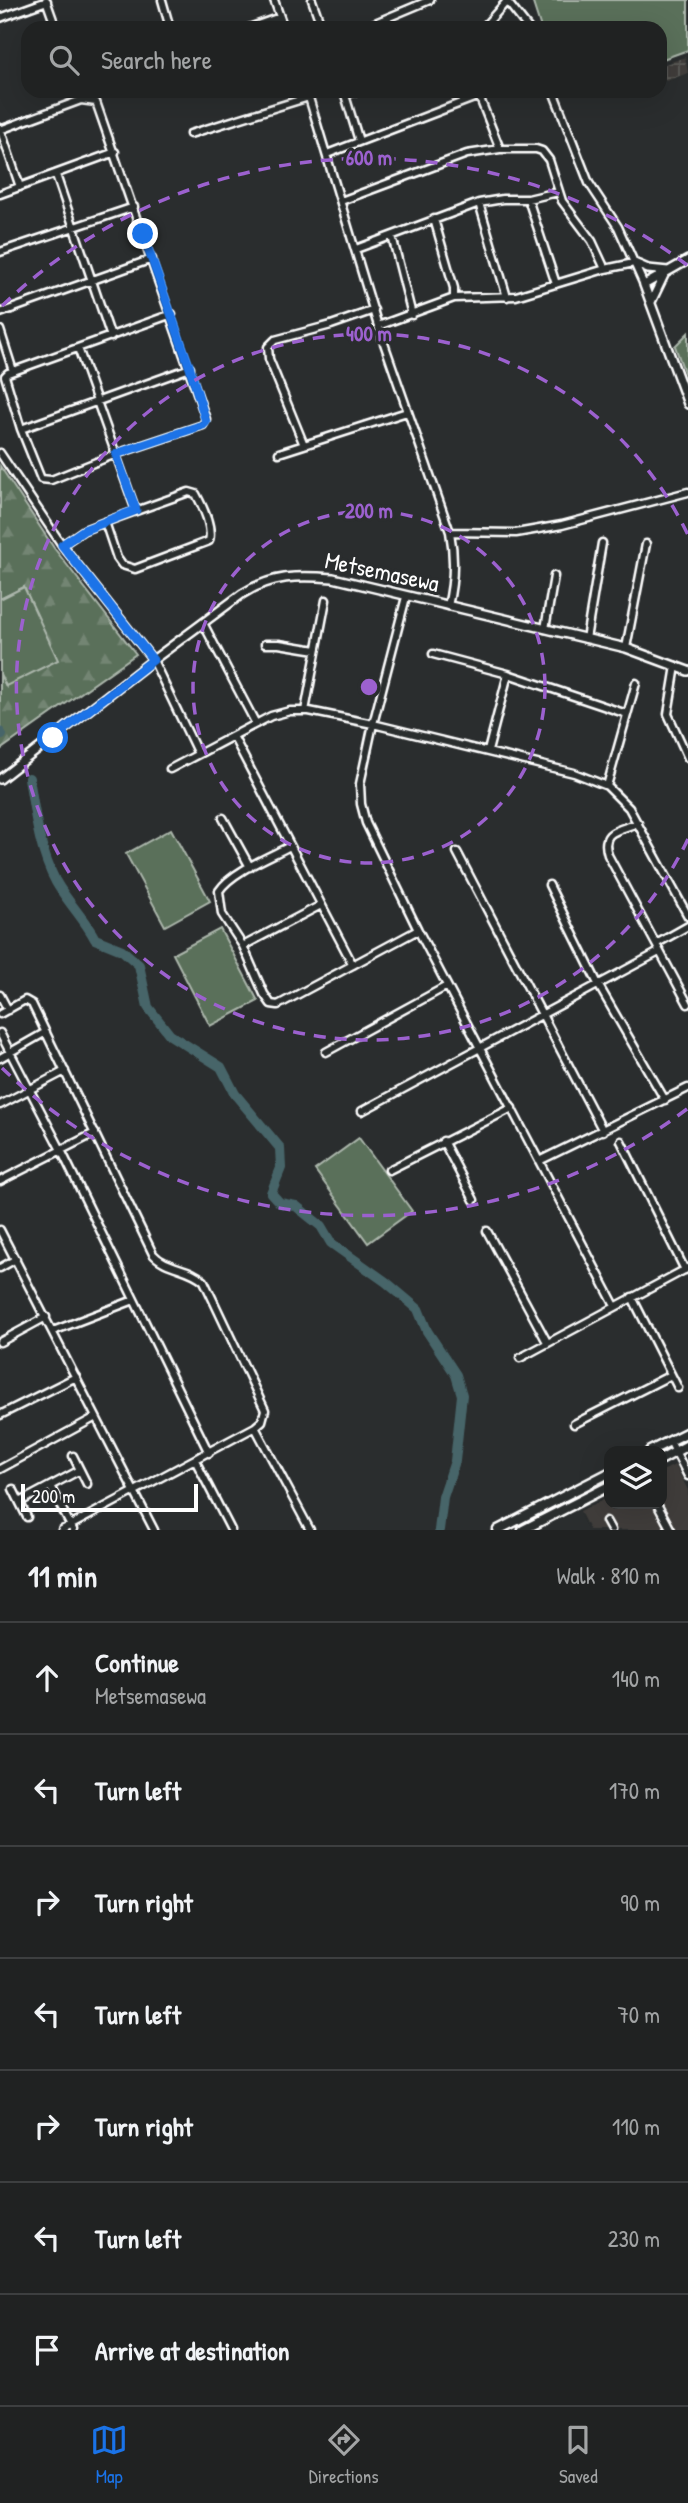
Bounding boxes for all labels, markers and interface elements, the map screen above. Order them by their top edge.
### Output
search box [21,21,667,98]
icon: search [45,41,83,79]
text: Search here [101,42,212,77]
text: 600 m [346,143,392,172]
route end [127,218,158,249]
text: 400 m [346,319,392,348]
text: 200 m [345,496,393,525]
street label: Metsemasewa [322,543,442,599]
centre of rings [357,675,381,699]
route start [37,722,68,753]
map controls [604,1446,667,1509]
button: layers [604,1446,667,1509]
scale bar [21,1481,198,1513]
text: 200 m [32,1483,75,1509]
text: 11 min [28,1556,97,1596]
text: Walk · 810 m [556,1560,660,1591]
text: Continue [95,1645,179,1680]
icon: ahead [28,1659,66,1697]
text: 140 m [612,1663,660,1694]
text: Metsemasewa [95,1680,206,1711]
icon: left [28,1771,66,1809]
text: Turn left [95,1773,181,1808]
text: 170 m [609,1775,660,1806]
icon: right [28,1883,66,1921]
text: Turn right [95,1885,193,1920]
text: 90 m [620,1887,660,1918]
icon: left [28,1995,66,2033]
text: Turn left [95,1997,181,2032]
text: 70 m [617,1999,660,2030]
icon: right [28,2107,66,2145]
text: Turn right [95,2109,193,2144]
text: 110 m [612,2111,660,2142]
icon: left [28,2219,66,2257]
text: Turn left [95,2221,181,2256]
text: 230 m [608,2223,660,2254]
icon: arrive [28,2331,66,2369]
text: Arrive at destination [95,2333,290,2368]
tab: Map [90,2421,128,2489]
tab: Directions [309,2421,379,2489]
tab: Saved [559,2421,598,2489]

